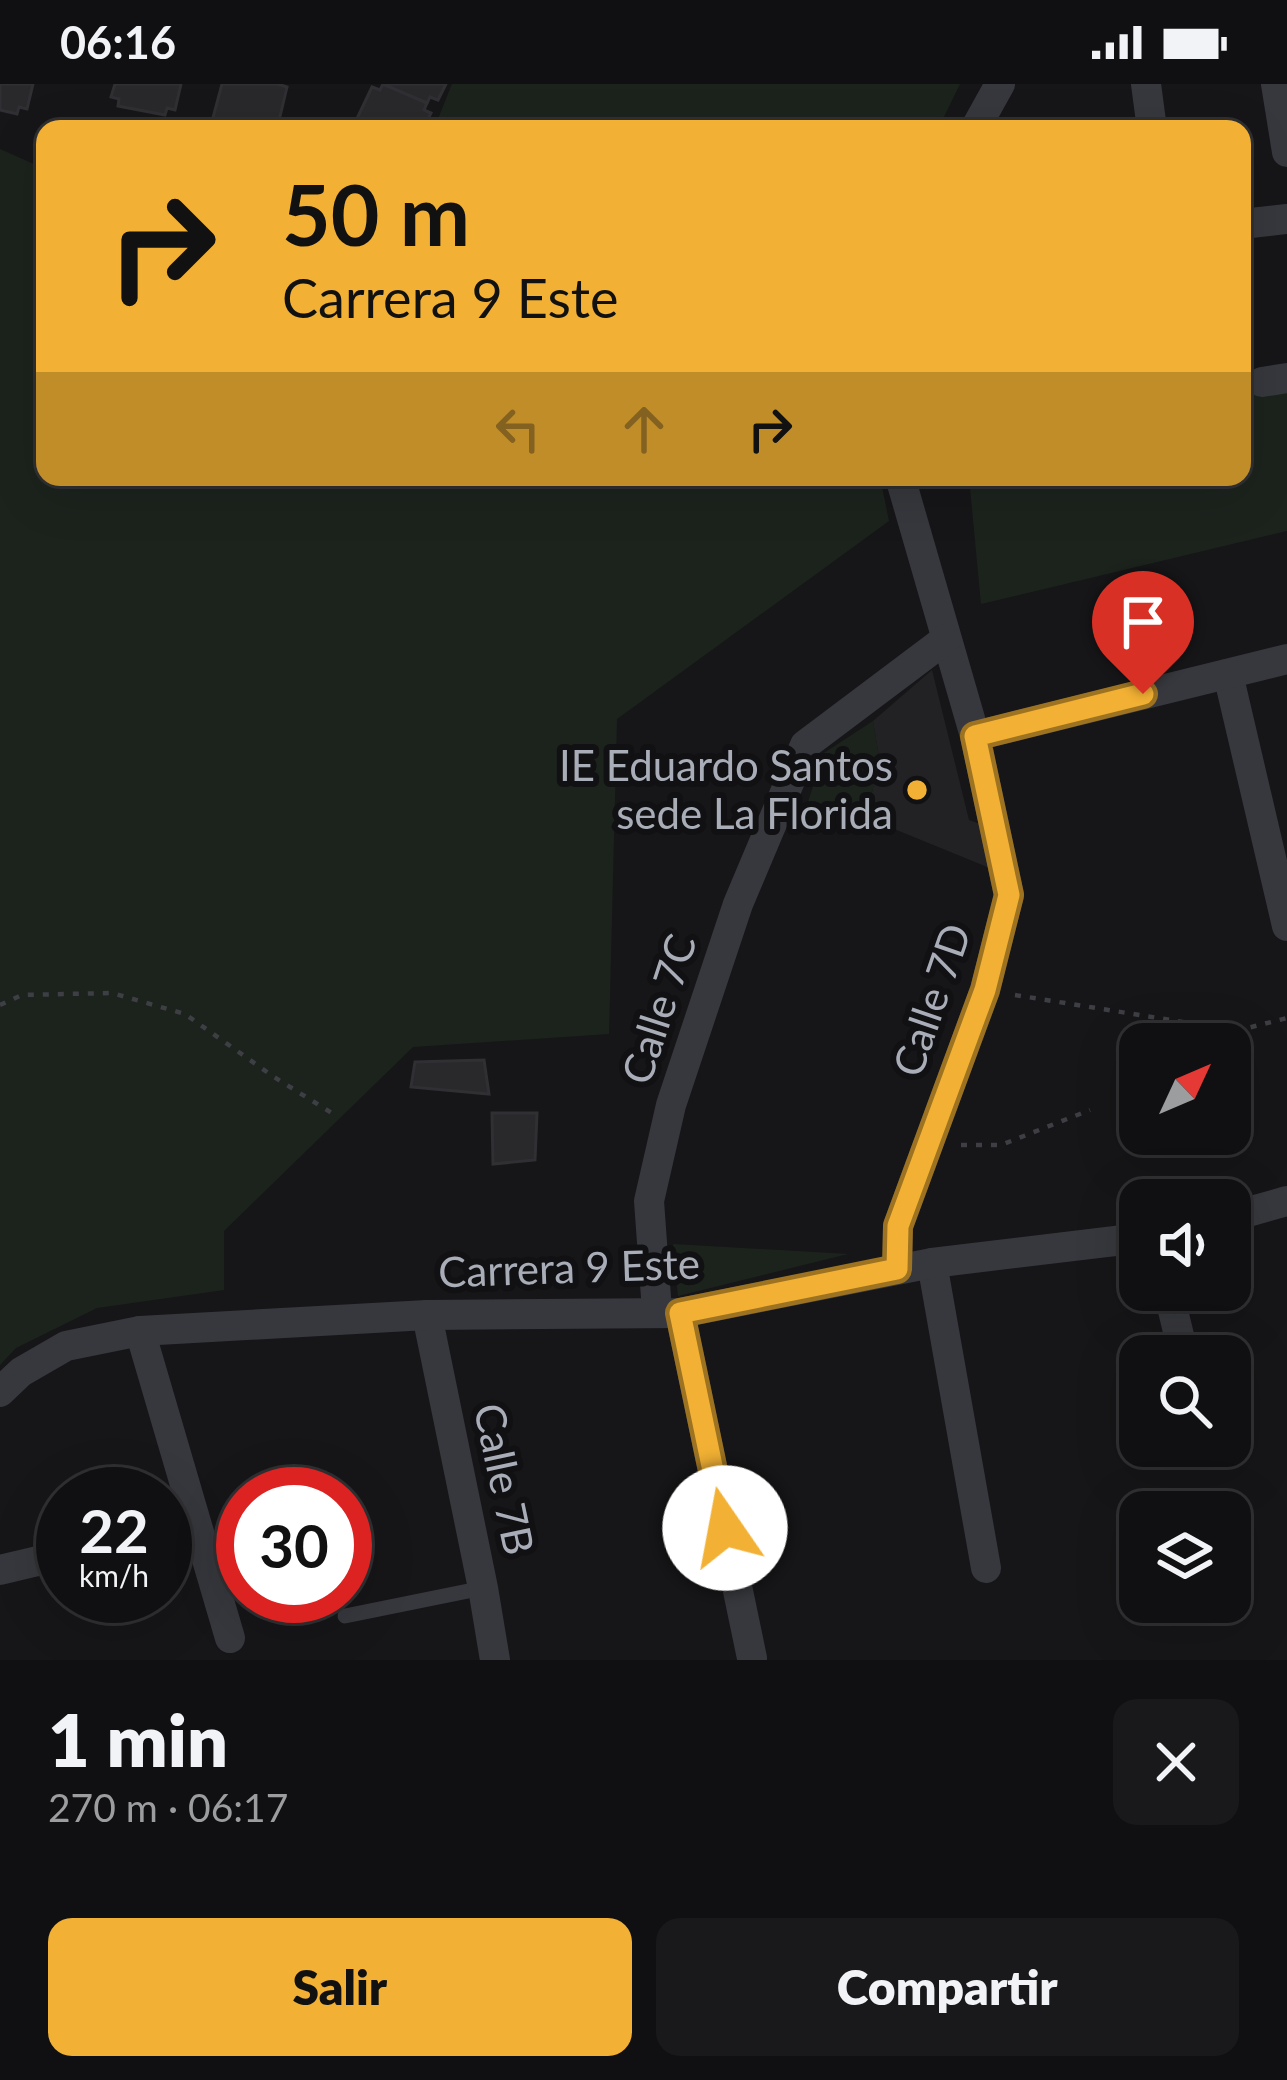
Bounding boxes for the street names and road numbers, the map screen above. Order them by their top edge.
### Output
street label: Calle 7D [882,917,980,1083]
street label: Calle 7C [610,928,706,1090]
street label: Carrera 9 Este [437,1237,701,1297]
street label: Calle 7B [465,1399,545,1559]

